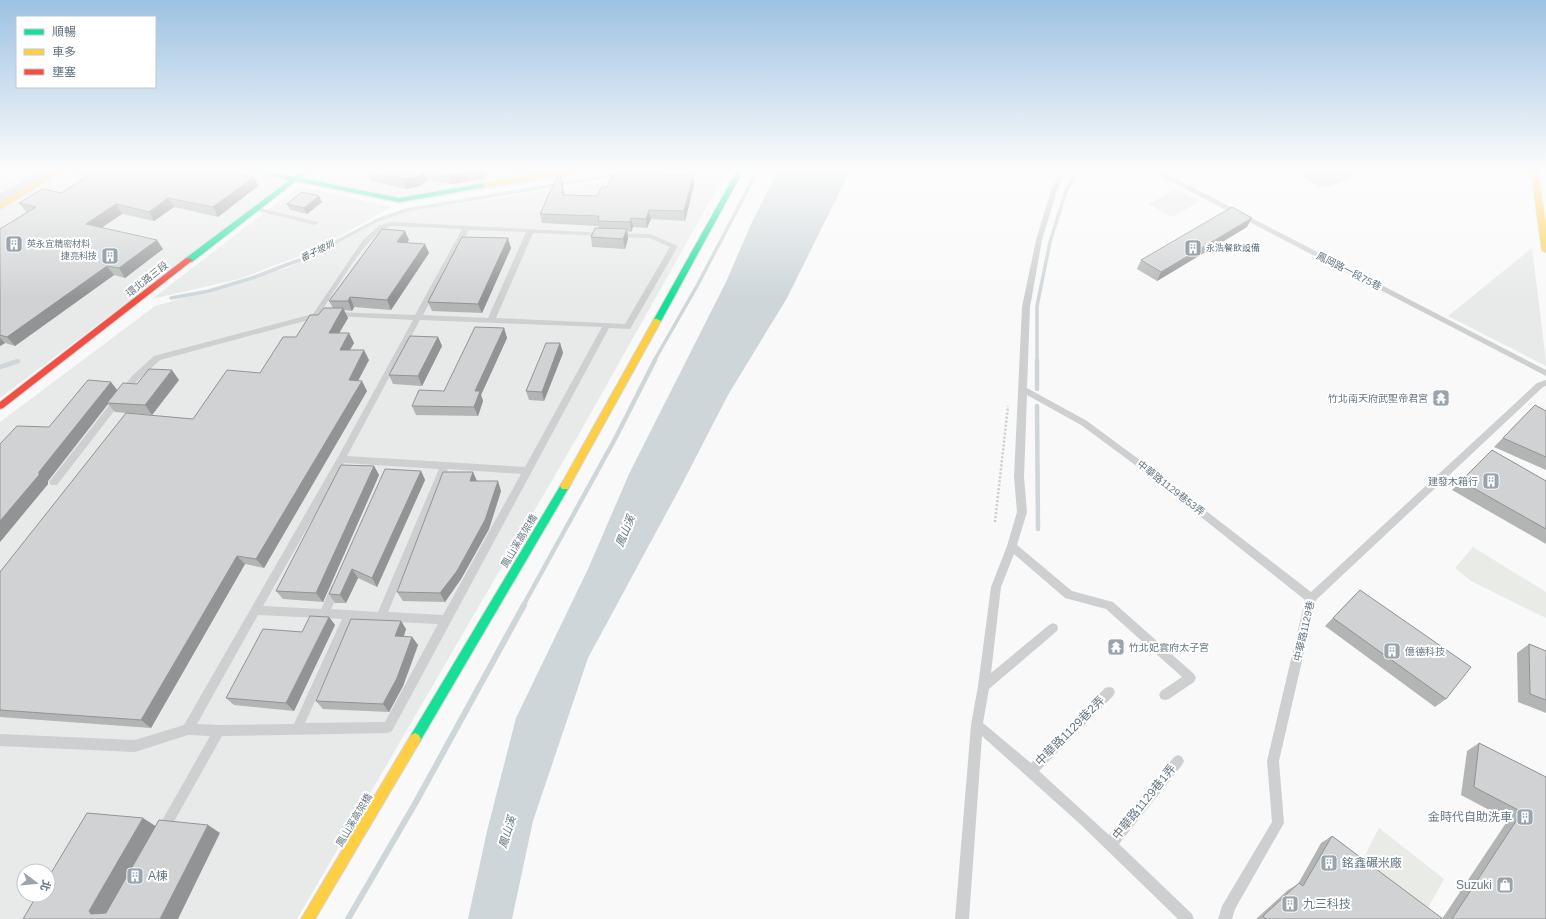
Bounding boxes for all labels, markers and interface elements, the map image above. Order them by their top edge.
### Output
legend [16,16,156,88]
text: 順暢 [52,25,76,39]
text: 車多 [52,45,76,59]
text: 壅塞 [52,65,76,79]
building icon: 英永宜精密材料 [4,234,24,254]
place label: 英永宜精密材料 [27,238,90,249]
water label: 番子坡圳 [299,238,337,263]
building icon: 永浩餐飲設備 [1183,238,1203,258]
place label: 永浩餐飲設備 [1206,243,1260,253]
building icon: 捷亮科技 [100,246,120,266]
street label: 鳳岡路一段75巷 [1315,250,1383,292]
place label: 捷亮科技 [61,251,97,261]
street label: 環北路三段 [124,259,170,299]
temple icon: 竹北南天府武聖帝君宮 [1431,388,1451,408]
place label: 竹北南天府武聖帝君宮 [1328,393,1428,404]
street label: 中華路1129巷53弄 [1135,458,1207,518]
building icon: 建發木箱行 [1481,471,1501,491]
place label: 建發木箱行 [1428,476,1478,487]
street label: 鳳山溪高架橋 [499,512,539,570]
water label: 鳳山溪 [613,512,637,549]
street label: 中華路1129巷 [1292,600,1316,662]
temple icon: 竹北妃雲府太子宮 [1106,637,1126,657]
building icon: 億德科技 [1382,641,1402,661]
place label: 竹北妃雲府太子宮 [1129,642,1209,653]
place label: 億德科技 [1405,646,1445,657]
street label: 中華路1129巷2弄 [1032,693,1108,769]
street label: 中華路1129巷1弄 [1109,762,1179,842]
street label: 鳳山溪高架橋 [334,791,374,849]
building icon: 金時代自助洗車 [1515,807,1535,827]
place label: 金時代自助洗車 [1428,810,1512,824]
water label: 鳳山溪 [496,813,518,850]
building icon: 銘鑫碾米廠 [1319,853,1339,873]
place label: 銘鑫碾米廠 [1342,856,1402,870]
north arrow [16,863,56,903]
building icon: A棟 [125,866,145,886]
place label: A棟 [148,869,168,883]
shop icon: Suzuki [1495,875,1515,895]
place label: Suzuki [1456,878,1492,892]
text: 北 [38,879,53,893]
building icon: 九三科技 [1280,894,1300,914]
place label: 九三科技 [1303,897,1351,911]

